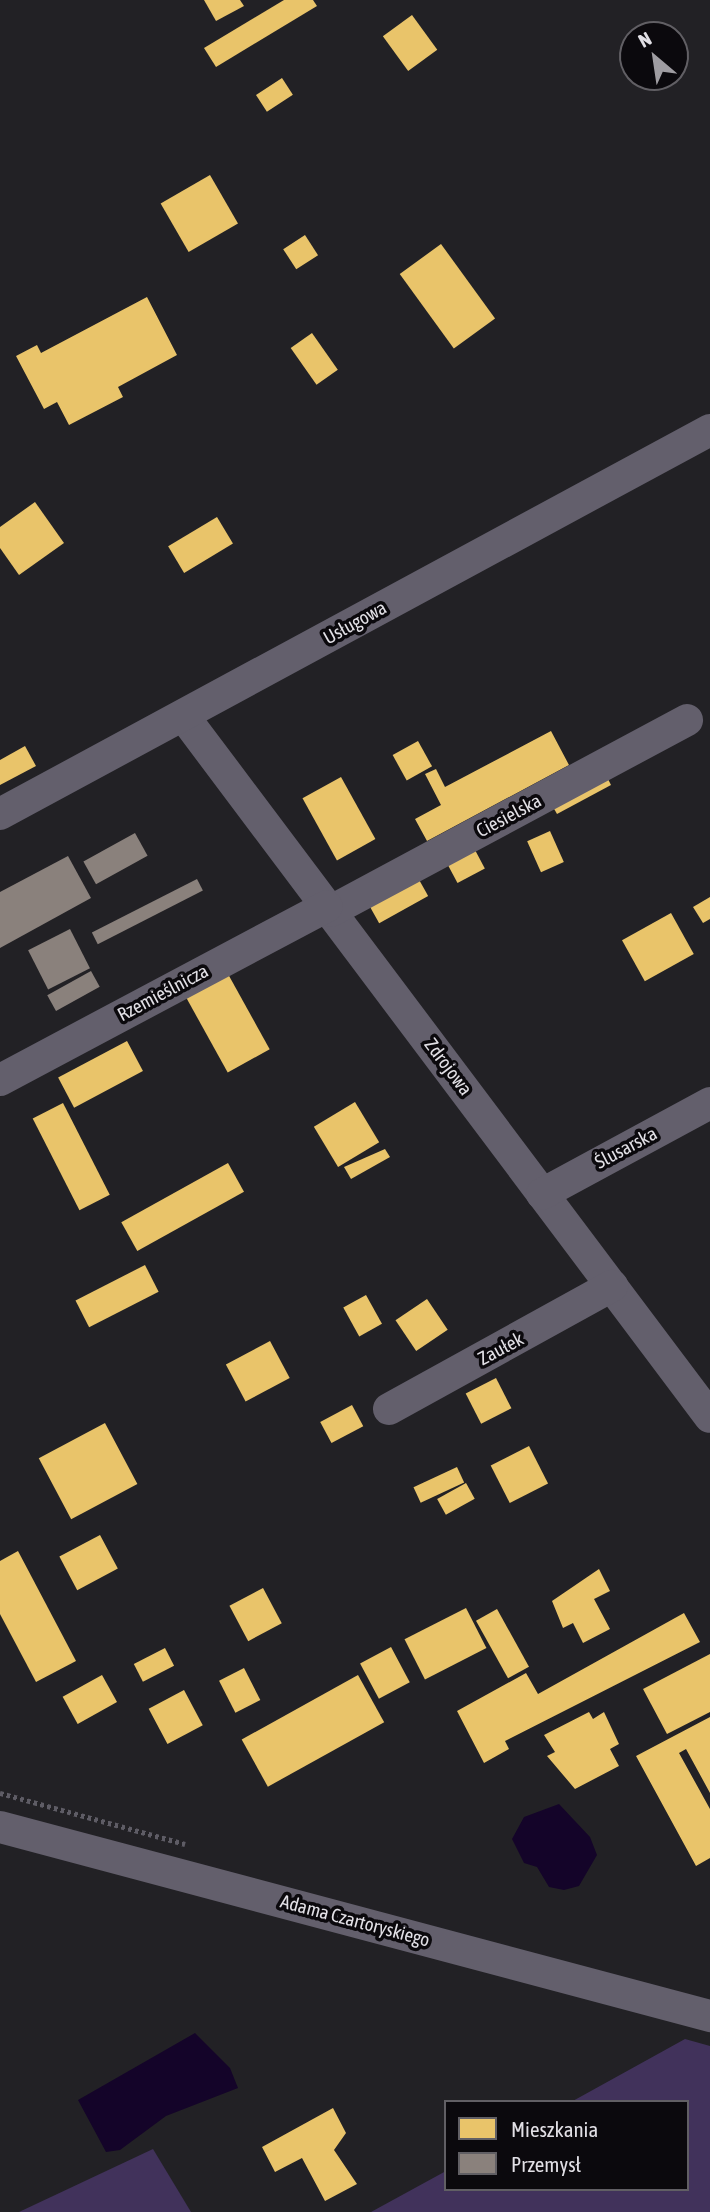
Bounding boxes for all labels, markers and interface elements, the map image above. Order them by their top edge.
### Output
north arrow [619,21,689,91]
text: N [635,27,655,52]
street label: Usługowa [319,596,391,650]
street label: Ciesielska [473,789,545,843]
street label: Rzemieślnicza [114,960,212,1026]
street label: Zdrojowa [419,1034,477,1100]
street label: Ślusarska [591,1122,661,1174]
street label: Zaułek [474,1328,528,1370]
street label: Adama Czartoryskiego [278,1890,432,1952]
legend [444,2100,689,2191]
text: Mieszkania [511,2117,598,2141]
text: Przemysł [511,2152,581,2176]

